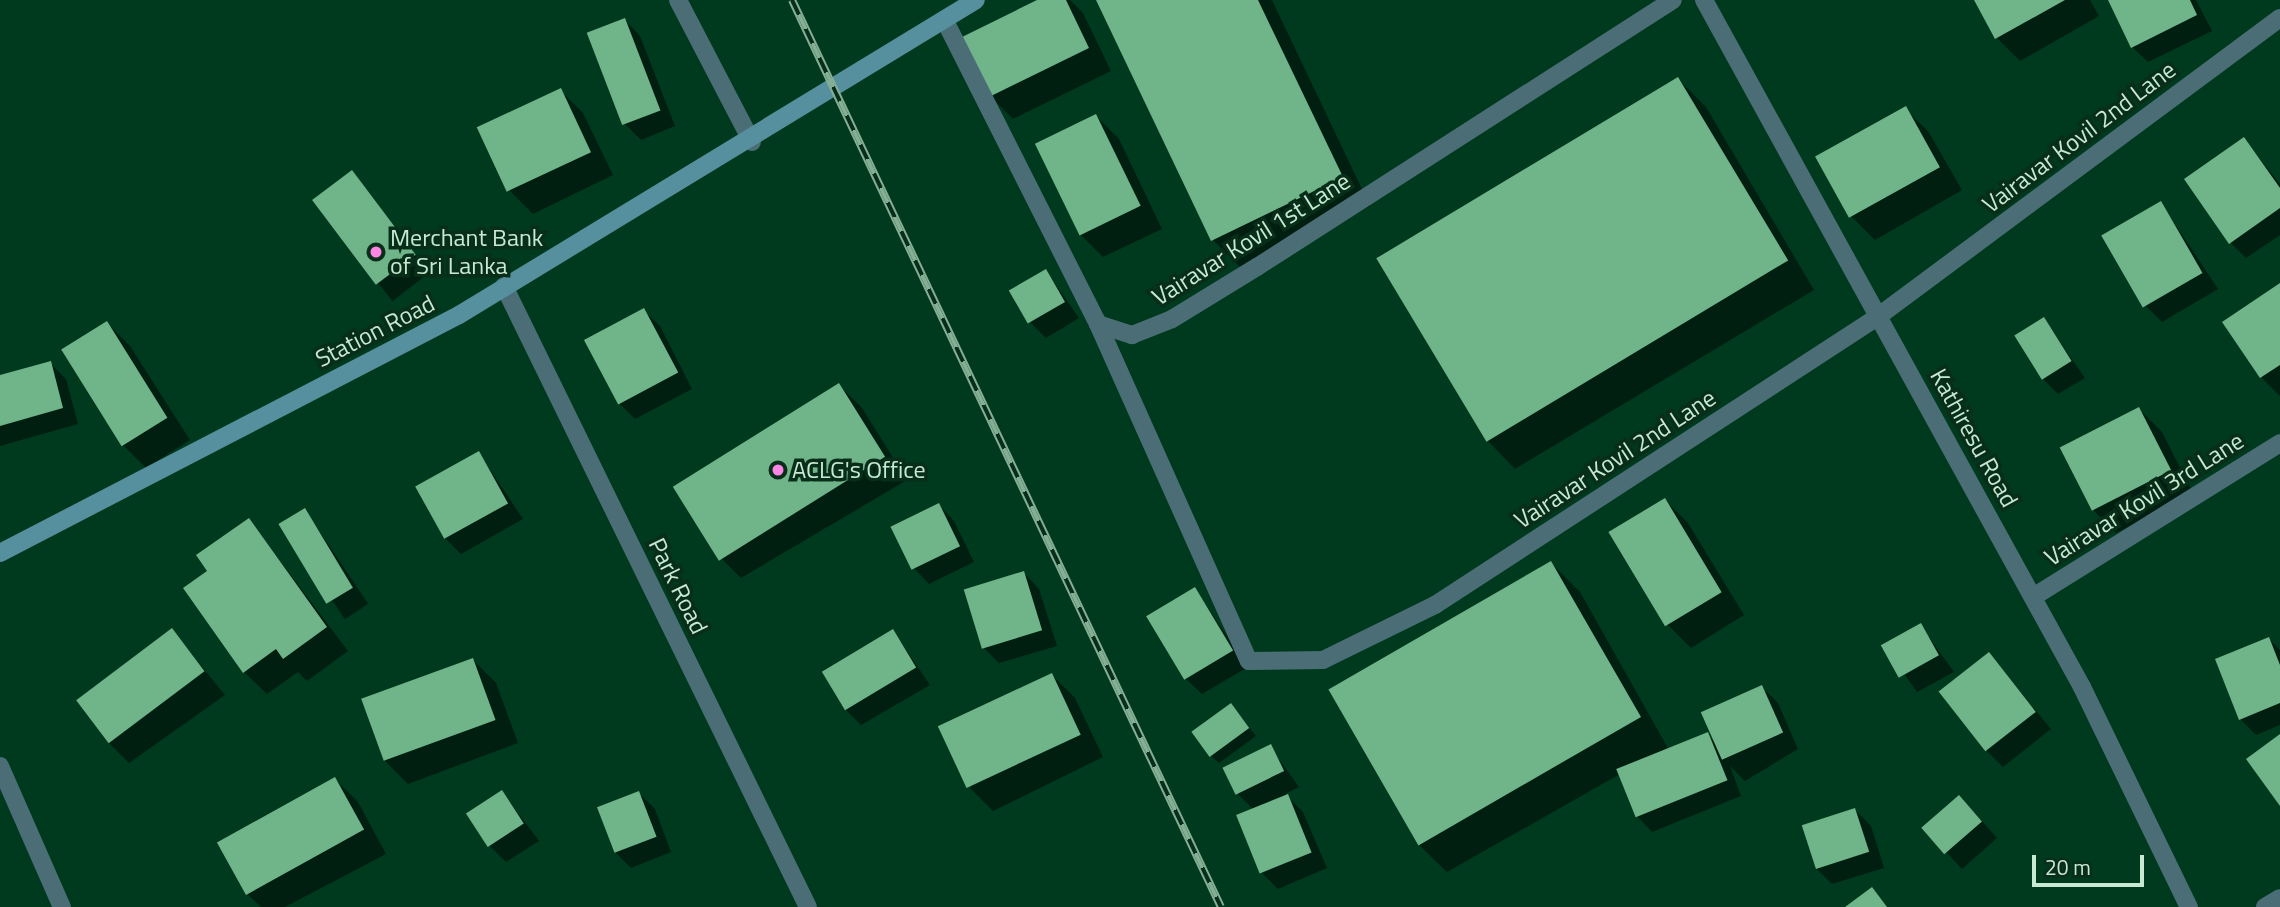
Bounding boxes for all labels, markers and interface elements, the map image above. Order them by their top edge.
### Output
street label: Vairavar Kovil 2nd Lane [1977,55,2181,219]
street label: Vairavar Kovil 1st Lane [1147,166,1355,312]
place label: Merchant Bank of Sri Lanka [390,224,543,280]
marker: Merchant Bank of Sri Lanka [368,244,384,260]
street label: Station Road [311,289,439,373]
street label: Kathiresu Road [1924,364,2024,512]
street label: Vairavar Kovil 2nd Lane [1509,383,1721,535]
street label: Vairavar Kovil 3rd Lane [2039,426,2249,572]
place label: ACLG's Office [792,456,926,484]
marker: ACLG's Office [770,462,786,478]
street label: Park Road [642,533,714,639]
scale bar [2035,841,2147,885]
text: 20 m [2045,851,2091,883]

